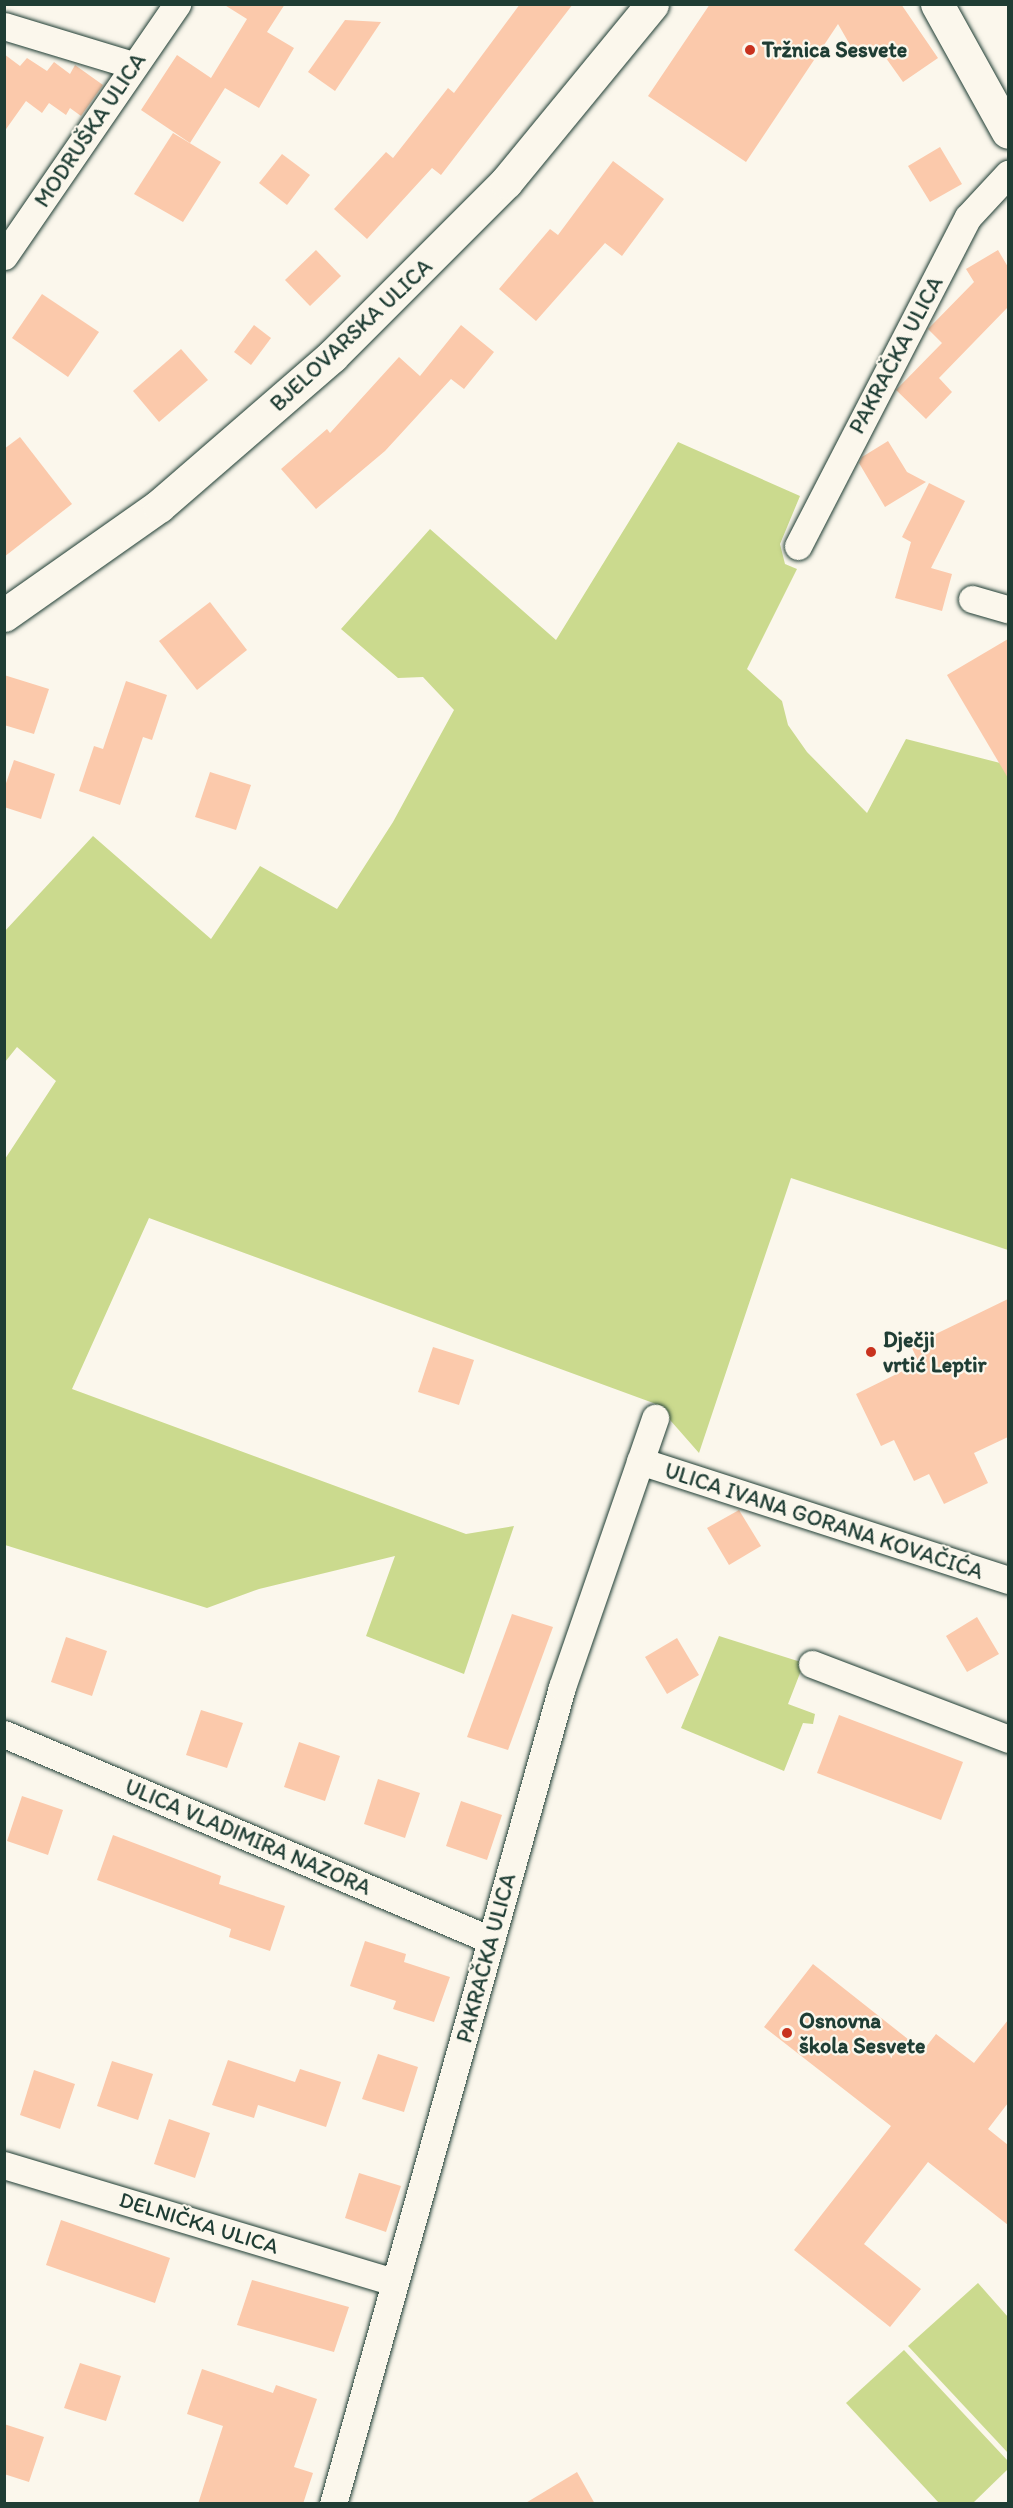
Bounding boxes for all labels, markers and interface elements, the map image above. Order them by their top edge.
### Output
place label: Tržnica Sesvete [762,37,907,63]
marker: Tržnica Sesvete [743,43,757,57]
street label: MODRUŠKA ULICA [29,48,151,212]
street label: BJELOVARSKA ULICA [265,254,437,416]
street label: PAKRAČKA ULICA [843,272,949,438]
place label: Dječji vrtić Leptir [883,1326,986,1378]
marker: Dječji vrtić Leptir [864,1345,878,1359]
street label: ULICA IVANA GORANA KOVAČIĆA [661,1457,987,1585]
street label: ULICA VLADIMIRA NAZORA [120,1773,376,1901]
street label: PAKRAČKA ULICA [451,1870,521,2046]
place label: Osnovna škola Sesvete [799,2007,925,2058]
marker: Osnovna škola Sesvete [780,2026,794,2040]
street label: DELNIČKA ULICA [116,2186,282,2260]

